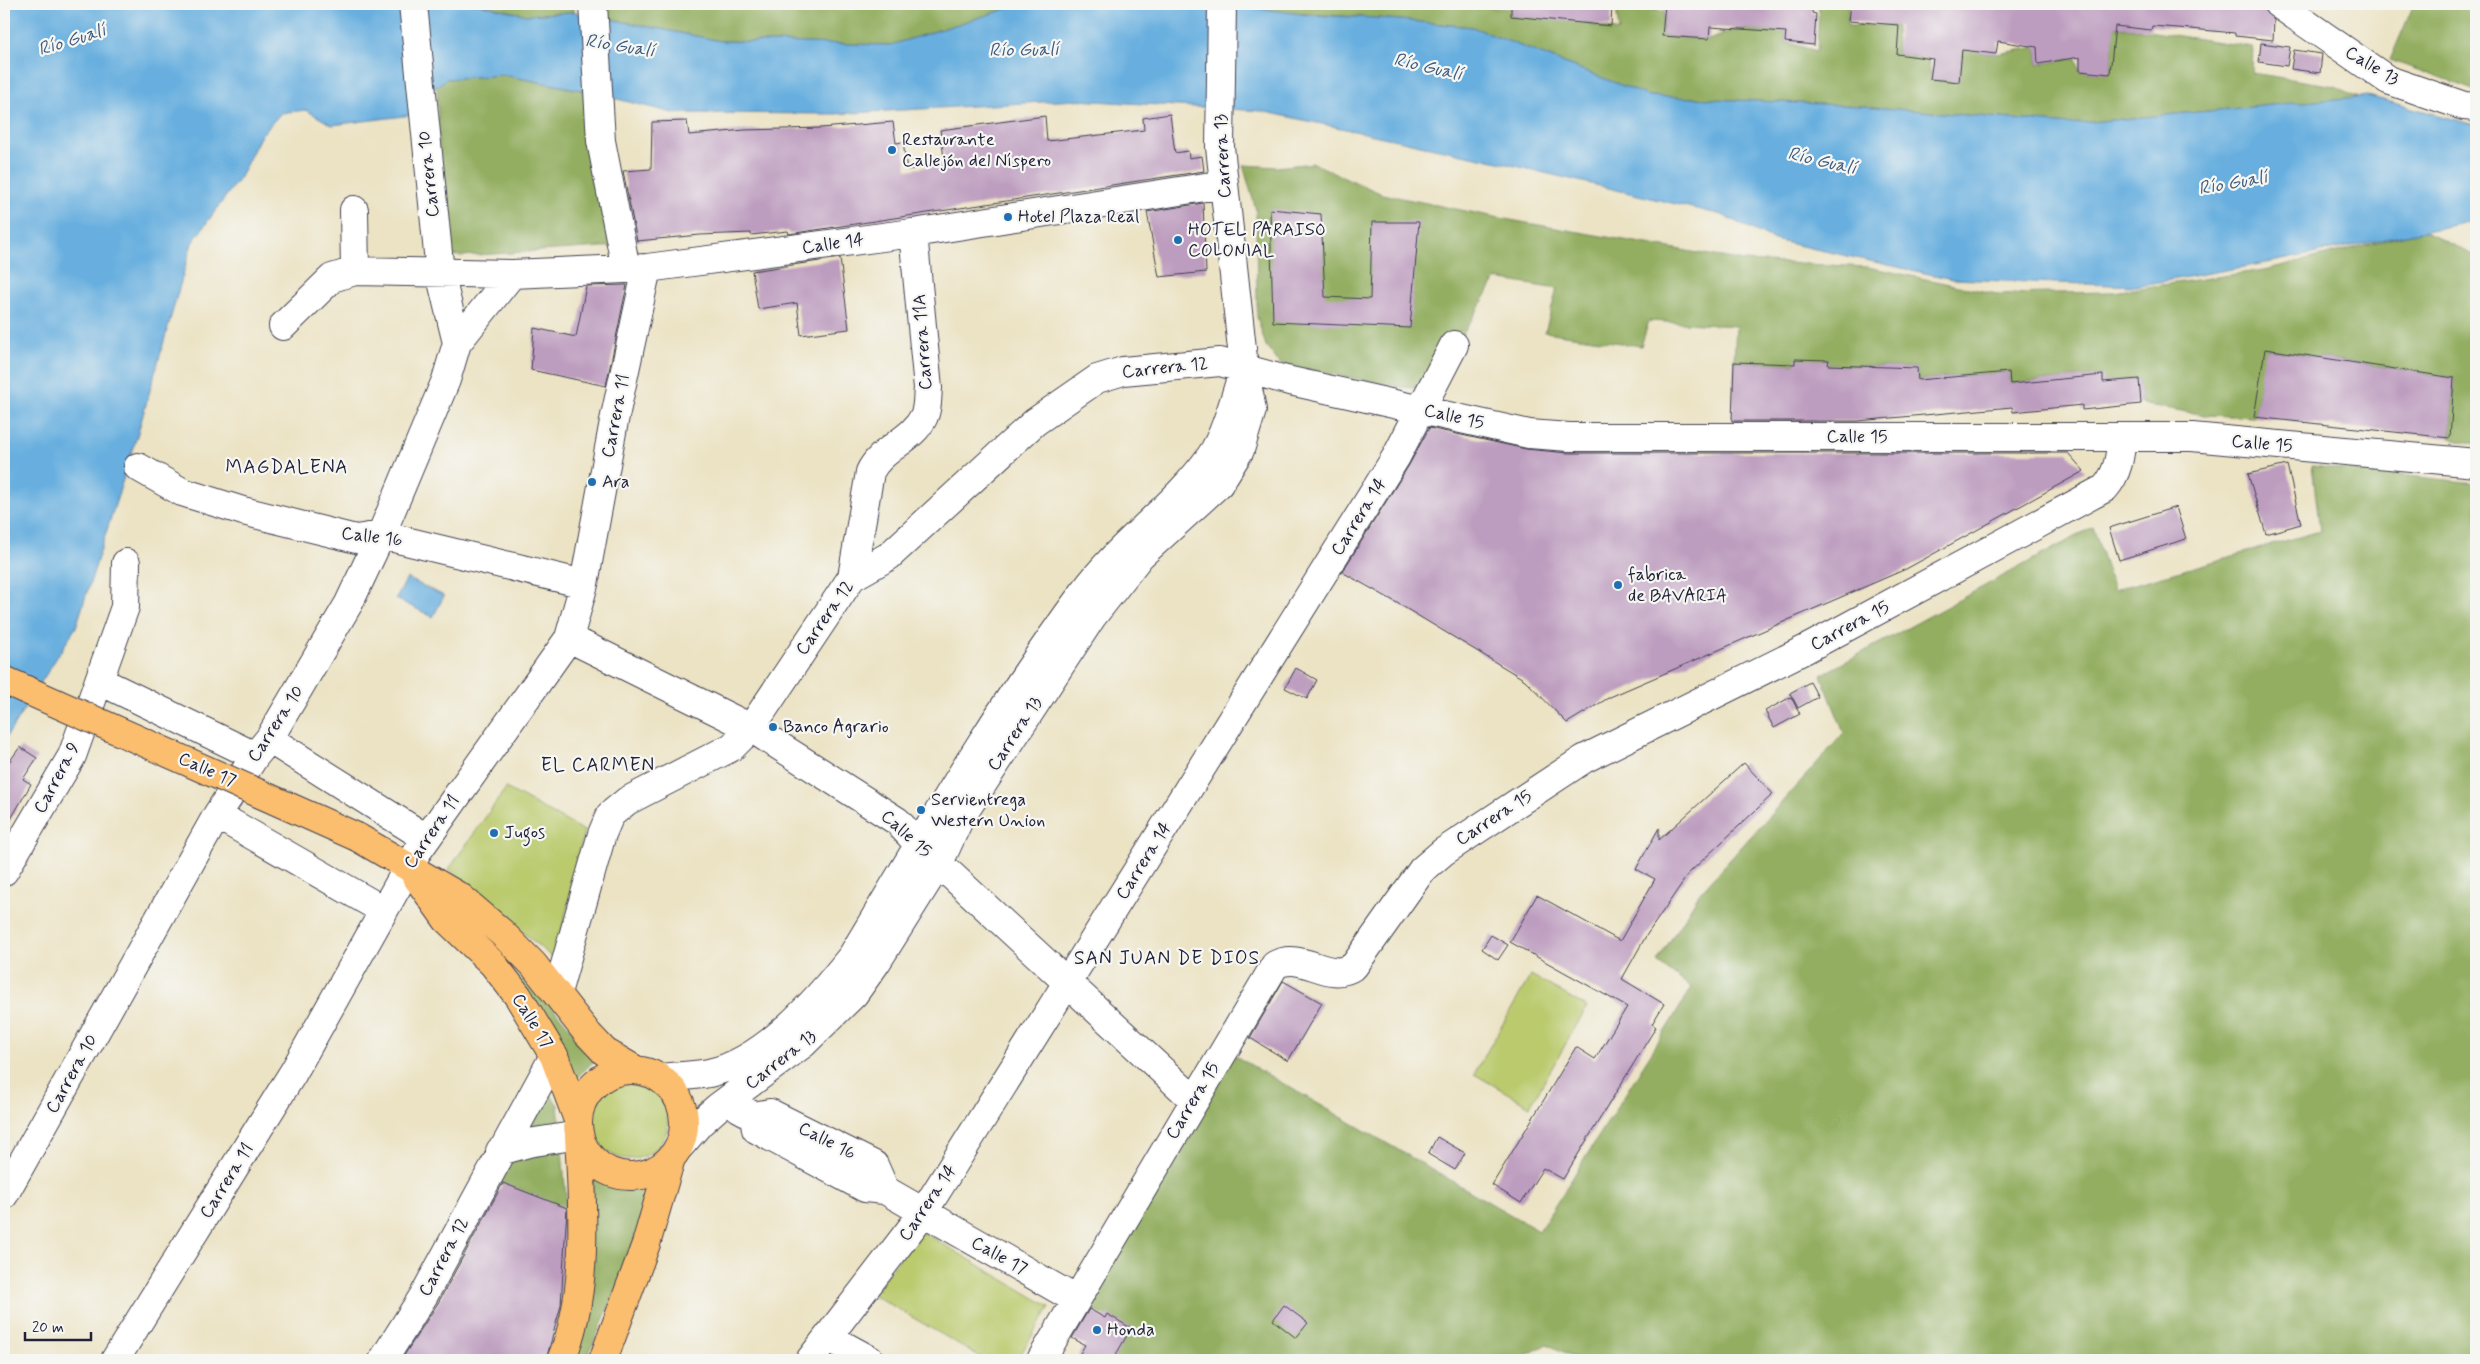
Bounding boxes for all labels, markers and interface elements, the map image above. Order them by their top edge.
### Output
water label: Río Gualí [35,17,111,62]
water label: Río Gualí [583,28,658,64]
water label: Río Gualí [989,37,1061,63]
street label: Calle 13 [2340,40,2404,92]
water label: Río Gualí [1391,47,1467,87]
street label: Carrera 13 [1209,113,1237,199]
place label: Restaurante Callejón del Níspero [902,128,1051,173]
street label: Carrera 10 [413,129,445,219]
water label: Río Gualí [1785,141,1861,181]
marker: Restaurante Callejón del Níspero [886,144,898,156]
water label: Río Gualí [2196,164,2271,201]
place label: Hotel Plaza Real [1018,205,1139,229]
marker: Hotel Plaza Real [1002,211,1014,223]
place label: HOTEL PARAISO COLONIAL [1188,218,1326,263]
street label: Calle 14 [800,228,866,260]
marker: HOTEL PARAISO COLONIAL [1172,234,1184,246]
street label: Carrera 11A [908,293,938,391]
street label: Carrera 12 [1121,352,1209,384]
street label: Carrera 11 [596,372,636,460]
street label: Calle 15 [1421,398,1487,436]
street label: Calle 15 [1826,425,1888,449]
street label: Calle 15 [2230,429,2294,459]
district label: MAGDALENA [226,455,348,480]
place label: Ara [602,470,630,494]
street label: Carrera 14 [1326,473,1392,561]
marker: Ara [586,476,598,488]
street label: Calle 16 [340,521,404,553]
place label: fabrica de BAVARIA [1628,563,1727,608]
street label: Carrera 12 [790,576,860,660]
marker: fabrica de BAVARIA [1612,579,1624,591]
street label: Carrera 15 [1806,595,1894,657]
street label: Carrera 10 [242,681,310,767]
street label: Carrera 13 [982,692,1048,776]
place label: Banco Agrario [783,715,889,739]
marker: Banco Agrario [767,721,779,733]
street label: Carrera 9 [28,738,86,818]
street label: Calle 17 [174,747,240,793]
district label: EL CARMEN [541,753,655,778]
street label: Carrera 15 [1451,784,1537,852]
place label: Servientrega Western Union [931,788,1045,833]
street label: Carrera 11 [398,790,466,874]
marker: Servientrega Western Union [915,804,927,816]
street label: Calle 15 [875,805,937,863]
street label: Carrera 14 [1111,817,1177,905]
place label: Jugos [504,821,545,847]
marker: Jugos [488,827,500,839]
district label: SAN JUAN DE DIOS [1074,946,1260,971]
street label: Calle 17 [506,989,558,1053]
street label: Carrera 13 [740,1024,822,1095]
street label: Carrera 10 [40,1030,104,1118]
street label: Carrera 15 [1160,1058,1226,1144]
street label: Calle 16 [794,1116,860,1166]
street label: Carrera 11 [194,1139,260,1223]
street label: Carrera 14 [894,1160,963,1246]
street label: Carrera 12 [413,1213,475,1301]
street label: Calle 17 [967,1231,1031,1281]
scale bar [25,1309,91,1341]
text: 20 m [32,1318,64,1338]
place label: Honda [1107,1318,1155,1342]
marker: Honda [1091,1324,1103,1336]

